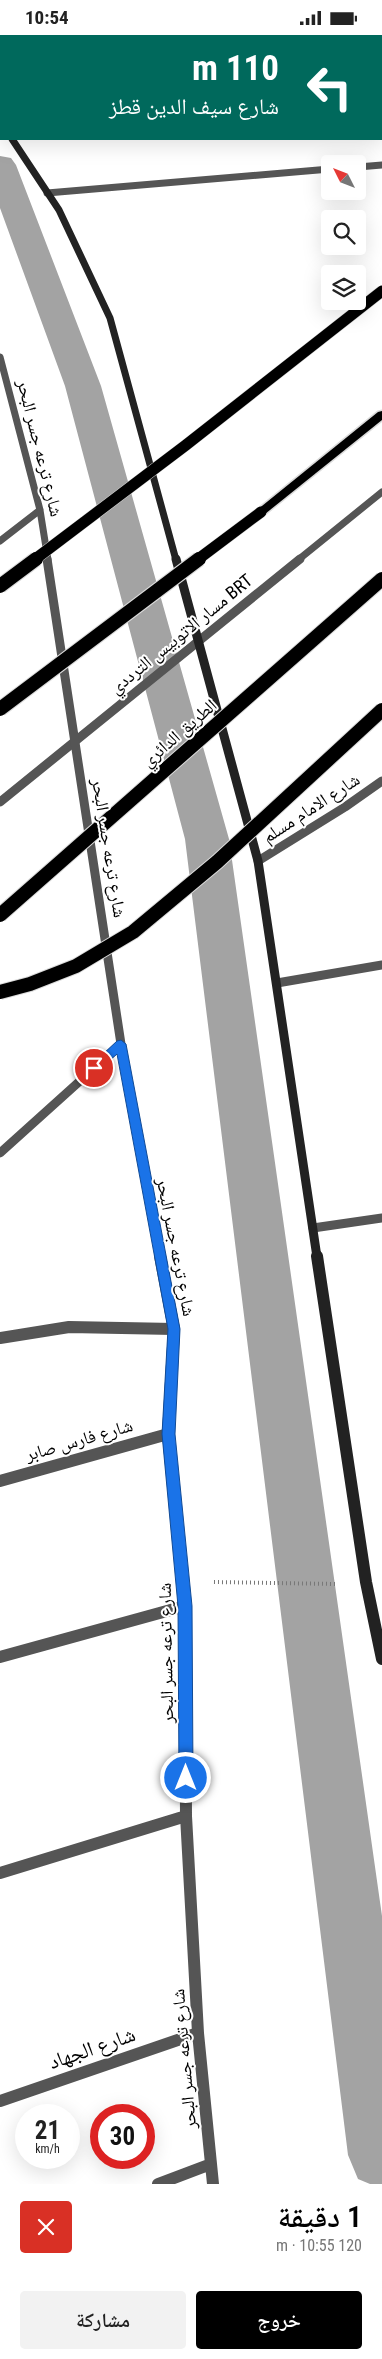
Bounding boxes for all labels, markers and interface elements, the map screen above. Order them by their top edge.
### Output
text: 10:54 [25,6,69,29]
text: 110 m [192,48,279,89]
icon: left [297,55,362,120]
text: شارع سيف الدين قطز [109,94,279,119]
north arrow [321,155,366,200]
map controls [321,155,366,310]
button: search [321,210,366,255]
button: layers [321,265,366,310]
street label: شارع ترعه جسر البحر [12,376,68,519]
street label: مسار الاتوبيس الترددي BRT [105,569,259,701]
street label: الطريق الدائري [137,694,224,774]
street label: شارع الامام مسلم [258,768,364,848]
street label: شارع ترعه جسر البحر [87,776,131,919]
pin [73,1047,115,1089]
icon: arrive [80,1054,108,1082]
street label: شارع ترعه جسر البحر [152,1175,200,1318]
street label: شارع فارس صابر [22,1414,135,1466]
street label: شارع ترعه جسر البحر [154,1583,178,1724]
position arrow [159,1751,211,1803]
street label: شارع ترعه جسر البحر [167,1988,201,2131]
street label: شارع الجهاد [45,2022,139,2075]
speed limit sign: 30 [90,2104,155,2169]
text: 21 [35,2116,60,2145]
text: km/h [35,2142,60,2156]
text: 1 دقيقة [278,2199,362,2234]
button: close [20,2201,72,2253]
text: 120 m · 10:55 [276,2236,362,2255]
button: مشاركة [20,2291,186,2349]
button: خروج [196,2291,362,2349]

